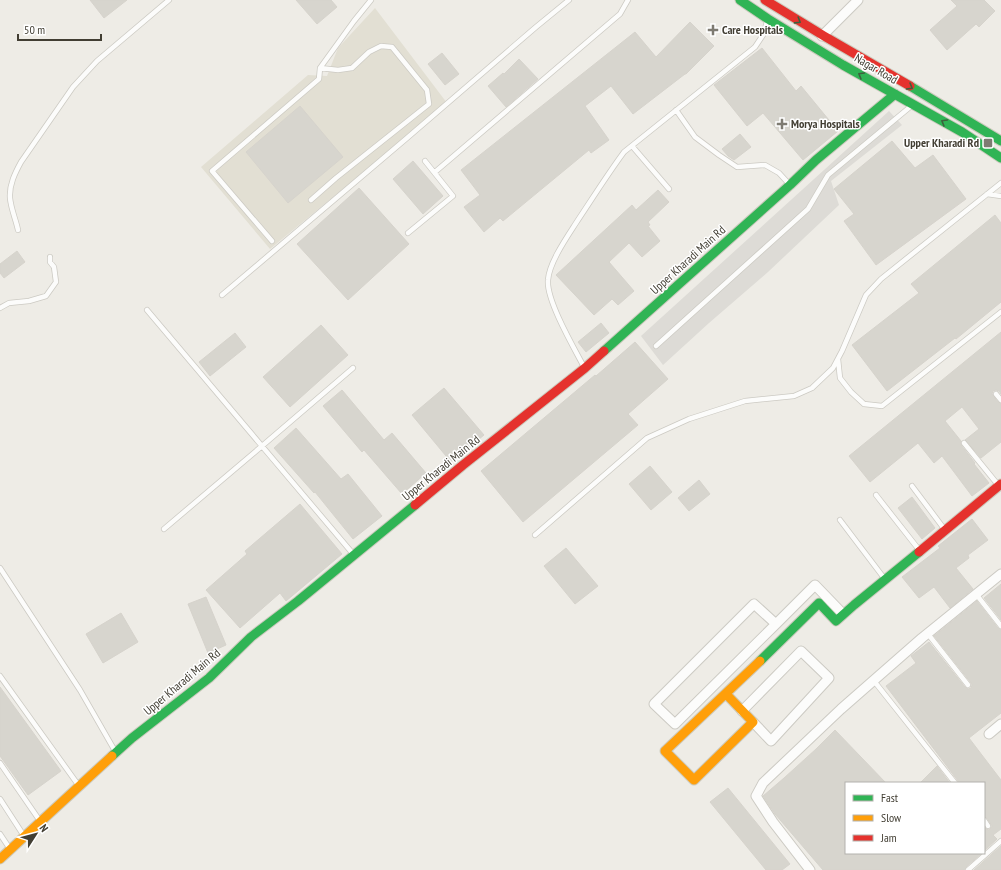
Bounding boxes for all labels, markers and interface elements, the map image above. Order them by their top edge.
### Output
scale bar [18,16,101,42]
one-way arrow [794,16,801,23]
text: 50 m [24,22,45,37]
place label: Care Hospitals [722,22,783,37]
marker: Care Hospitals [707,24,719,36]
street label: Nagar Road [852,50,901,87]
one-way arrow [858,72,865,79]
one-way arrow [906,82,913,89]
place label: Morya Hospitals [791,116,860,131]
marker: Morya Hospitals [776,118,788,130]
one-way arrow [941,120,948,127]
place label: Upper Kharadi Rd [904,135,979,150]
marker: Upper Kharadi Rd [982,137,994,149]
street label: Upper Kharadi Main Rd [647,222,728,297]
street label: Upper Kharadi Main Rd [399,432,483,504]
street label: Upper Kharadi Main Rd [140,645,223,718]
legend [845,782,985,854]
text: Fast [881,790,899,805]
text: Slow [881,810,902,825]
north arrow [16,814,56,854]
text: N [37,822,52,835]
text: Jam [880,830,897,845]

